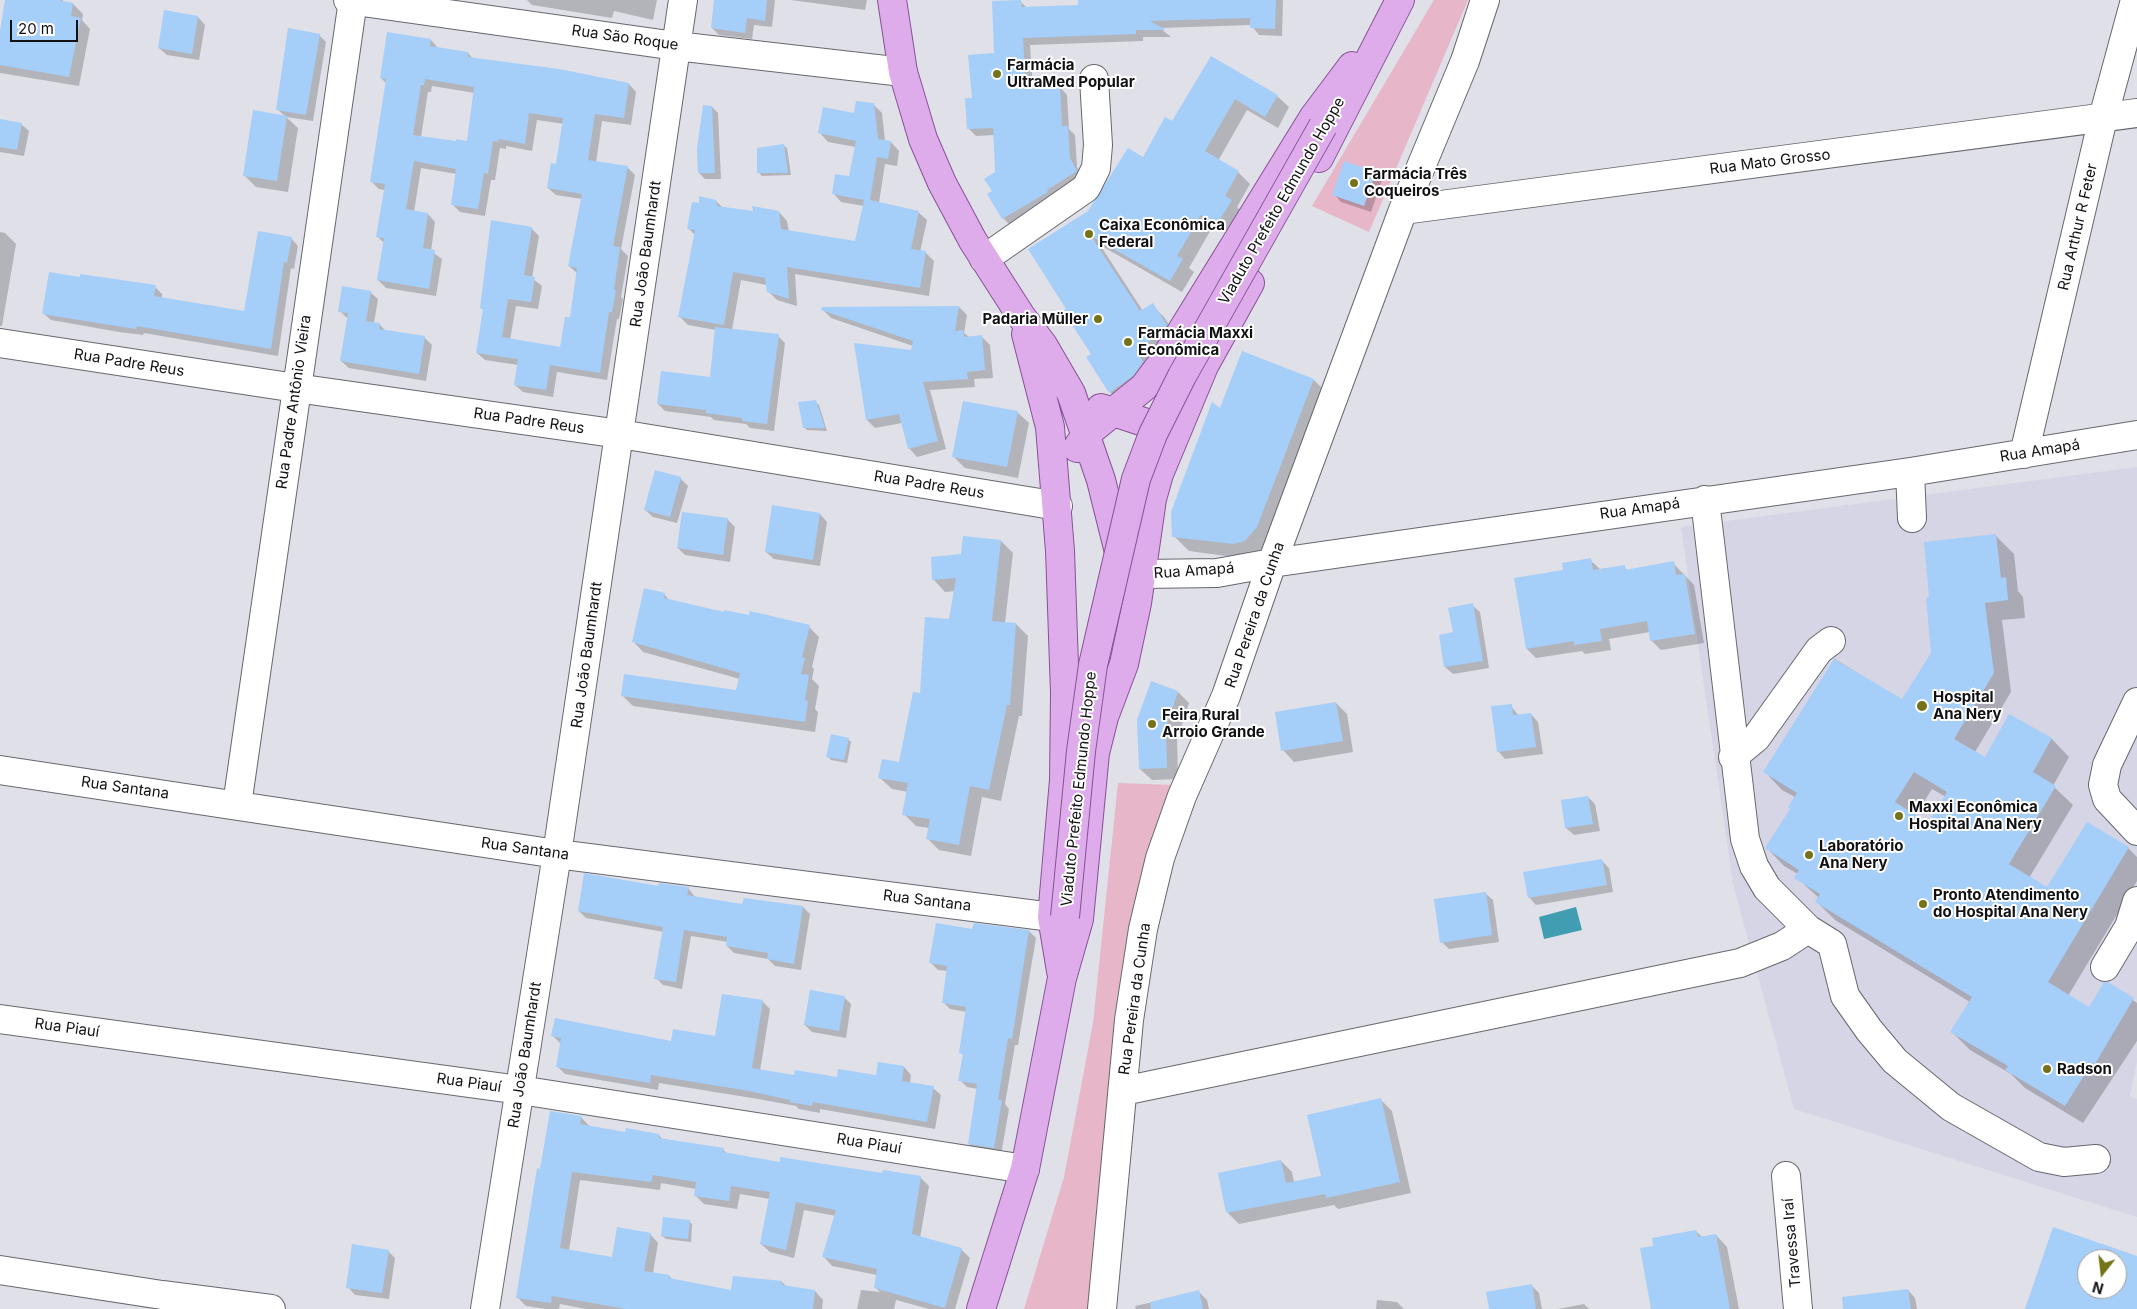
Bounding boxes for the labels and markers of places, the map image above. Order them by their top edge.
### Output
place label: Farmácia UltraMed Popular [1007,56,1135,91]
marker: Farmácia UltraMed Popular [991,68,1003,80]
place label: Farmácia Três Coqueiros [1364,165,1467,200]
marker: Farmácia Três Coqueiros [1348,177,1360,189]
place label: Caixa Econômica Federal [1099,216,1225,251]
marker: Caixa Econômica Federal [1083,228,1095,240]
place label: Padaria Müller [983,310,1088,328]
marker: Padaria Müller [1092,313,1104,325]
place label: Farmácia Maxxi Econômica [1138,324,1253,359]
marker: Farmácia Maxxi Econômica [1122,336,1134,348]
place label: Hospital Ana Nery [1933,688,2002,723]
marker: Hospital Ana Nery [1915,699,1929,713]
place label: Feira Rural Arroio Grande [1162,706,1265,741]
marker: Feira Rural Arroio Grande [1146,718,1158,730]
place label: Maxxi Econômica Hospital Ana Nery [1909,798,2042,833]
marker: Maxxi Econômica Hospital Ana Nery [1893,810,1905,822]
place label: Laboratório Ana Nery [1819,837,1903,872]
marker: Laboratório Ana Nery [1803,849,1815,861]
place label: Pronto Atendimento do Hospital Ana Nery [1933,886,2088,921]
marker: Pronto Atendimento do Hospital Ana Nery [1917,898,1929,910]
place label: Radson [2057,1060,2112,1078]
marker: Radson [2041,1063,2053,1075]

